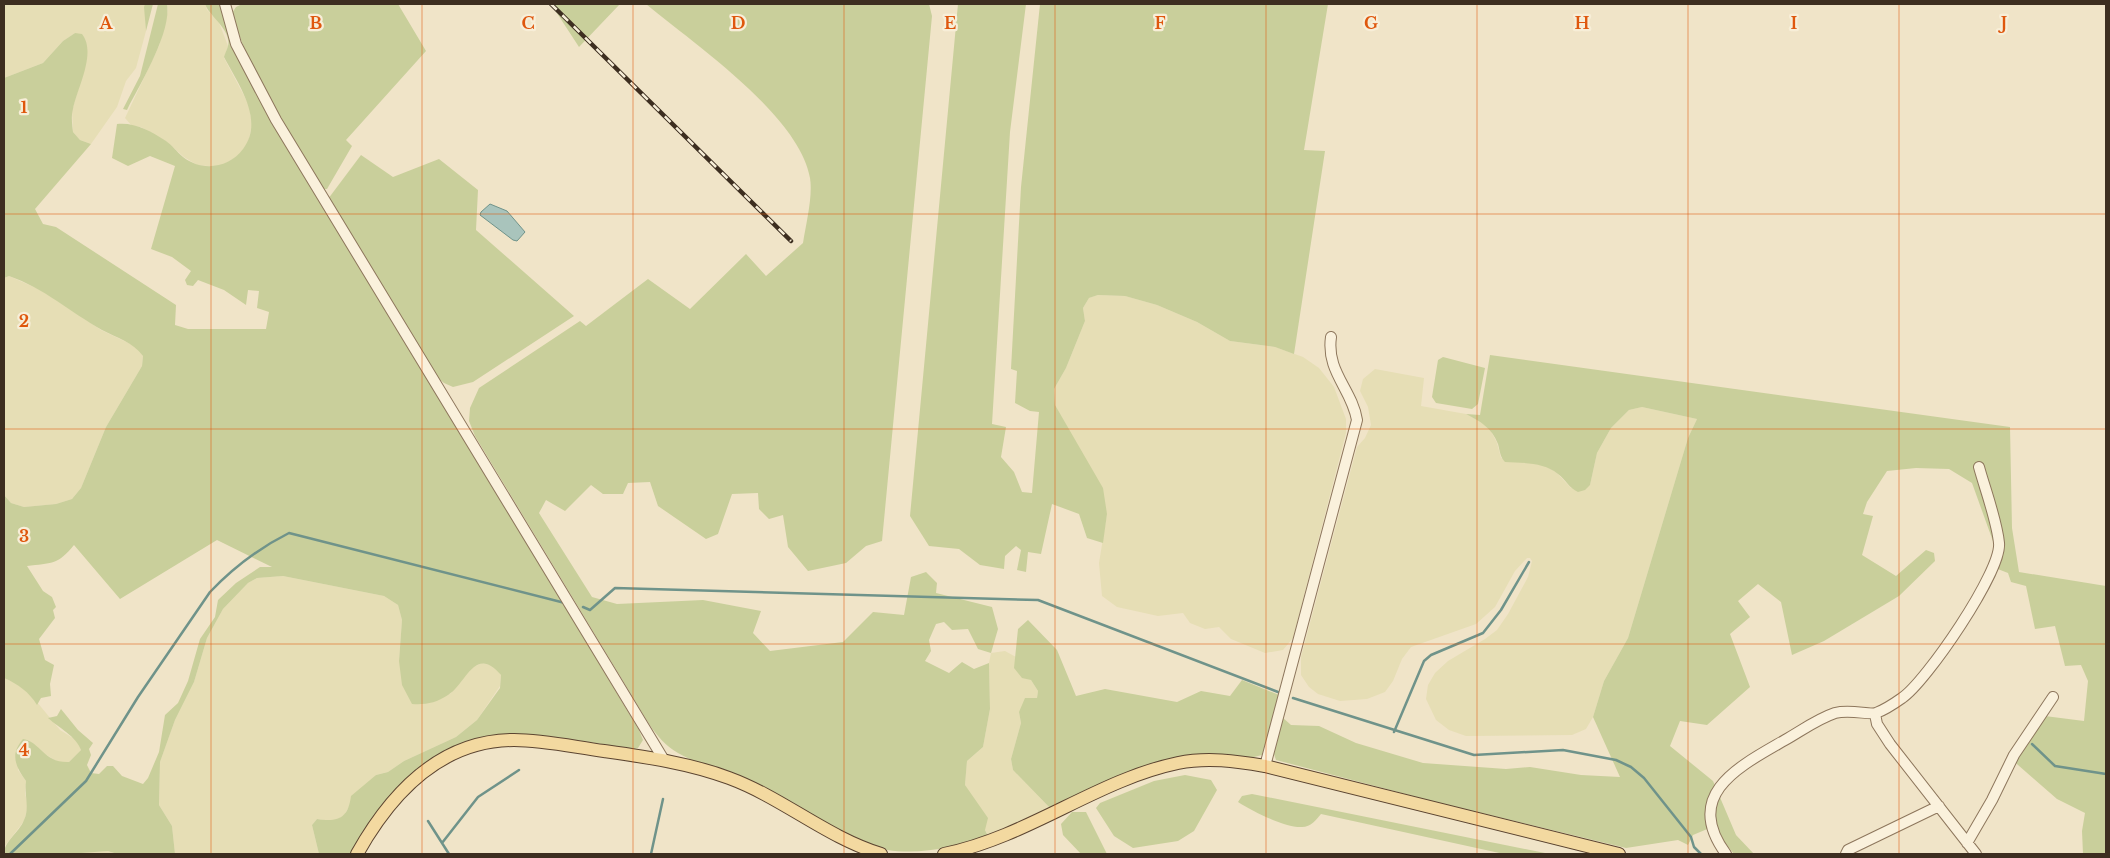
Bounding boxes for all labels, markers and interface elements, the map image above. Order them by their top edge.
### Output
text: A [99,13,114,33]
text: B [310,13,323,33]
text: C [521,13,535,33]
text: D [731,13,745,33]
text: E [944,13,956,33]
text: F [1154,13,1166,33]
text: G [1364,13,1378,33]
text: H [1574,13,1590,33]
text: I [1791,13,1798,33]
text: J [1998,13,2007,33]
text: 1 [21,97,28,117]
text: 2 [19,311,29,331]
text: 3 [19,526,29,546]
text: 4 [19,740,29,760]

